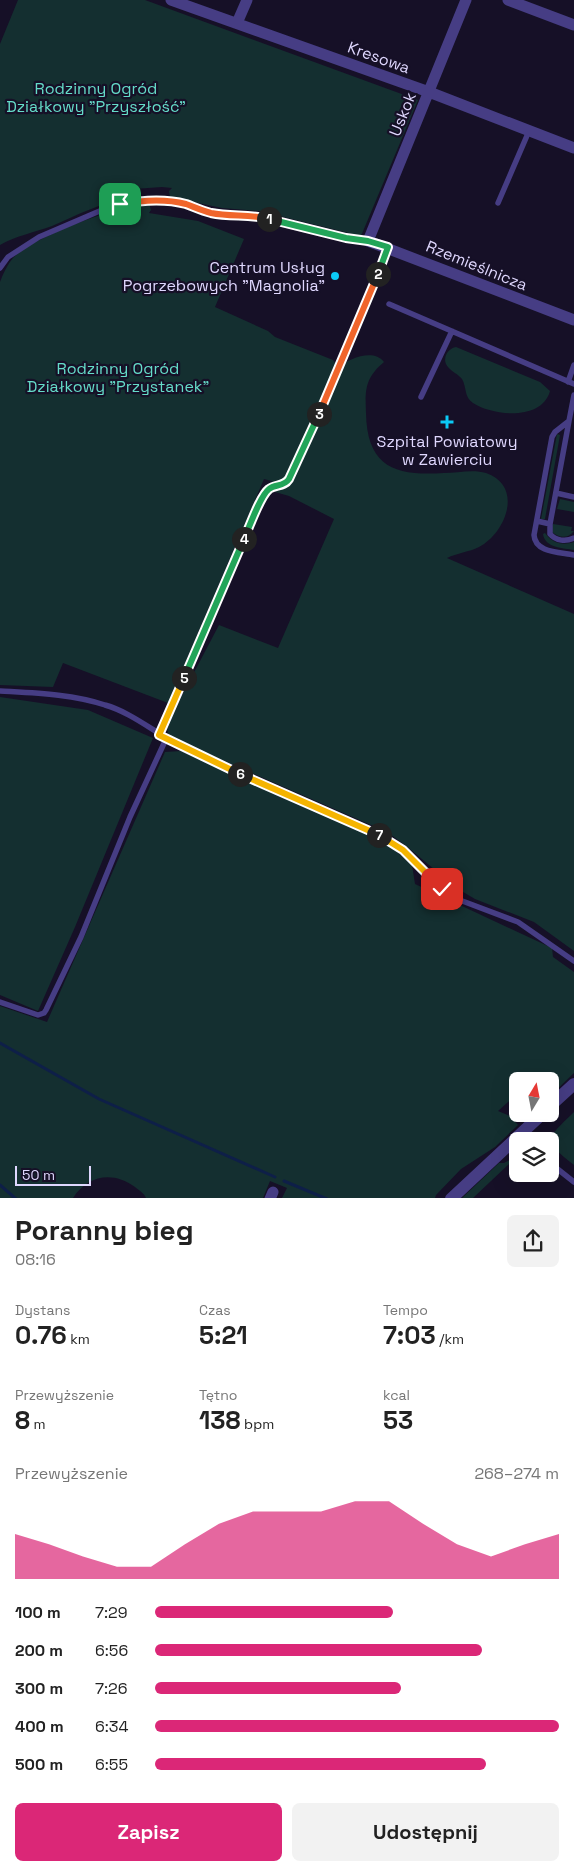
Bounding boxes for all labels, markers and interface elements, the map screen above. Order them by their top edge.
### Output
street label: Kresowa [345,36,413,78]
park label: Rodzinny Ogród Działkowy "Przyszłość" [6,78,186,117]
street label: Uskok [384,89,421,139]
pin [99,183,141,225]
icon: arrive [106,190,134,218]
pin: 1 [256,206,282,232]
text: 1 [266,210,273,228]
street label: Rzemieślnicza [423,236,531,295]
place label: Centrum Usług Pogrzebowych "Magnolia" [123,257,325,296]
pin: 2 [366,262,390,286]
text: 2 [374,265,383,283]
marker: Centrum Usług Pogrzebowych "Magnolia" [329,270,341,282]
park label: Rodzinny Ogród Działkowy "Przystanek" [27,358,209,397]
pin: 3 [306,402,332,426]
text: 3 [315,405,324,423]
marker: Szpital Powiatowy w Zawierciu [440,415,454,429]
place label: Szpital Powiatowy w Zawierciu [377,431,517,470]
pin: 4 [232,526,256,552]
text: 4 [240,530,249,548]
pin: 5 [172,666,196,690]
text: 5 [180,669,189,687]
pin: 6 [228,762,252,786]
text: 6 [236,765,245,783]
pin: 7 [366,822,392,848]
text: 7 [376,826,383,844]
pin [421,868,463,910]
icon: check [428,875,456,903]
north arrow [509,1072,559,1122]
map controls [509,1072,559,1182]
button: layers [509,1132,559,1182]
scale bar [15,1164,91,1187]
text: 50 m [22,1166,55,1184]
text: Poranny bieg [15,1212,194,1248]
button: share [507,1215,559,1267]
text: 08:16 [15,1249,56,1270]
text: Dystans [15,1301,70,1319]
text: Czas [199,1301,231,1319]
text: Tempo [383,1301,428,1319]
text: 0.76 [15,1319,67,1351]
text: 5:21 [199,1319,248,1351]
text: 7:03 [383,1319,436,1351]
text: km [67,1330,90,1348]
text: /km [436,1330,464,1348]
text: Przewyższenie [15,1386,114,1404]
text: Tętno [199,1386,238,1404]
text: kcal [383,1386,410,1404]
text: 8 [15,1404,30,1436]
text: 138 [199,1404,241,1436]
text: 53 [383,1404,413,1436]
text: m [30,1415,46,1433]
text: bpm [241,1415,274,1433]
text: Przewyższenie [15,1463,128,1484]
text: 268–274 m [474,1463,559,1484]
text: 100 m [15,1602,61,1623]
text: 7:29 [95,1602,127,1623]
text: 200 m [15,1640,63,1661]
text: 6:56 [95,1640,128,1661]
text: 300 m [15,1678,63,1699]
text: 7:26 [95,1678,128,1699]
text: 400 m [15,1716,64,1737]
text: 6:34 [95,1716,129,1737]
text: 500 m [15,1754,63,1775]
text: 6:55 [95,1754,128,1775]
button: Zapisz [15,1803,282,1861]
button: Udostępnij [292,1803,559,1861]

